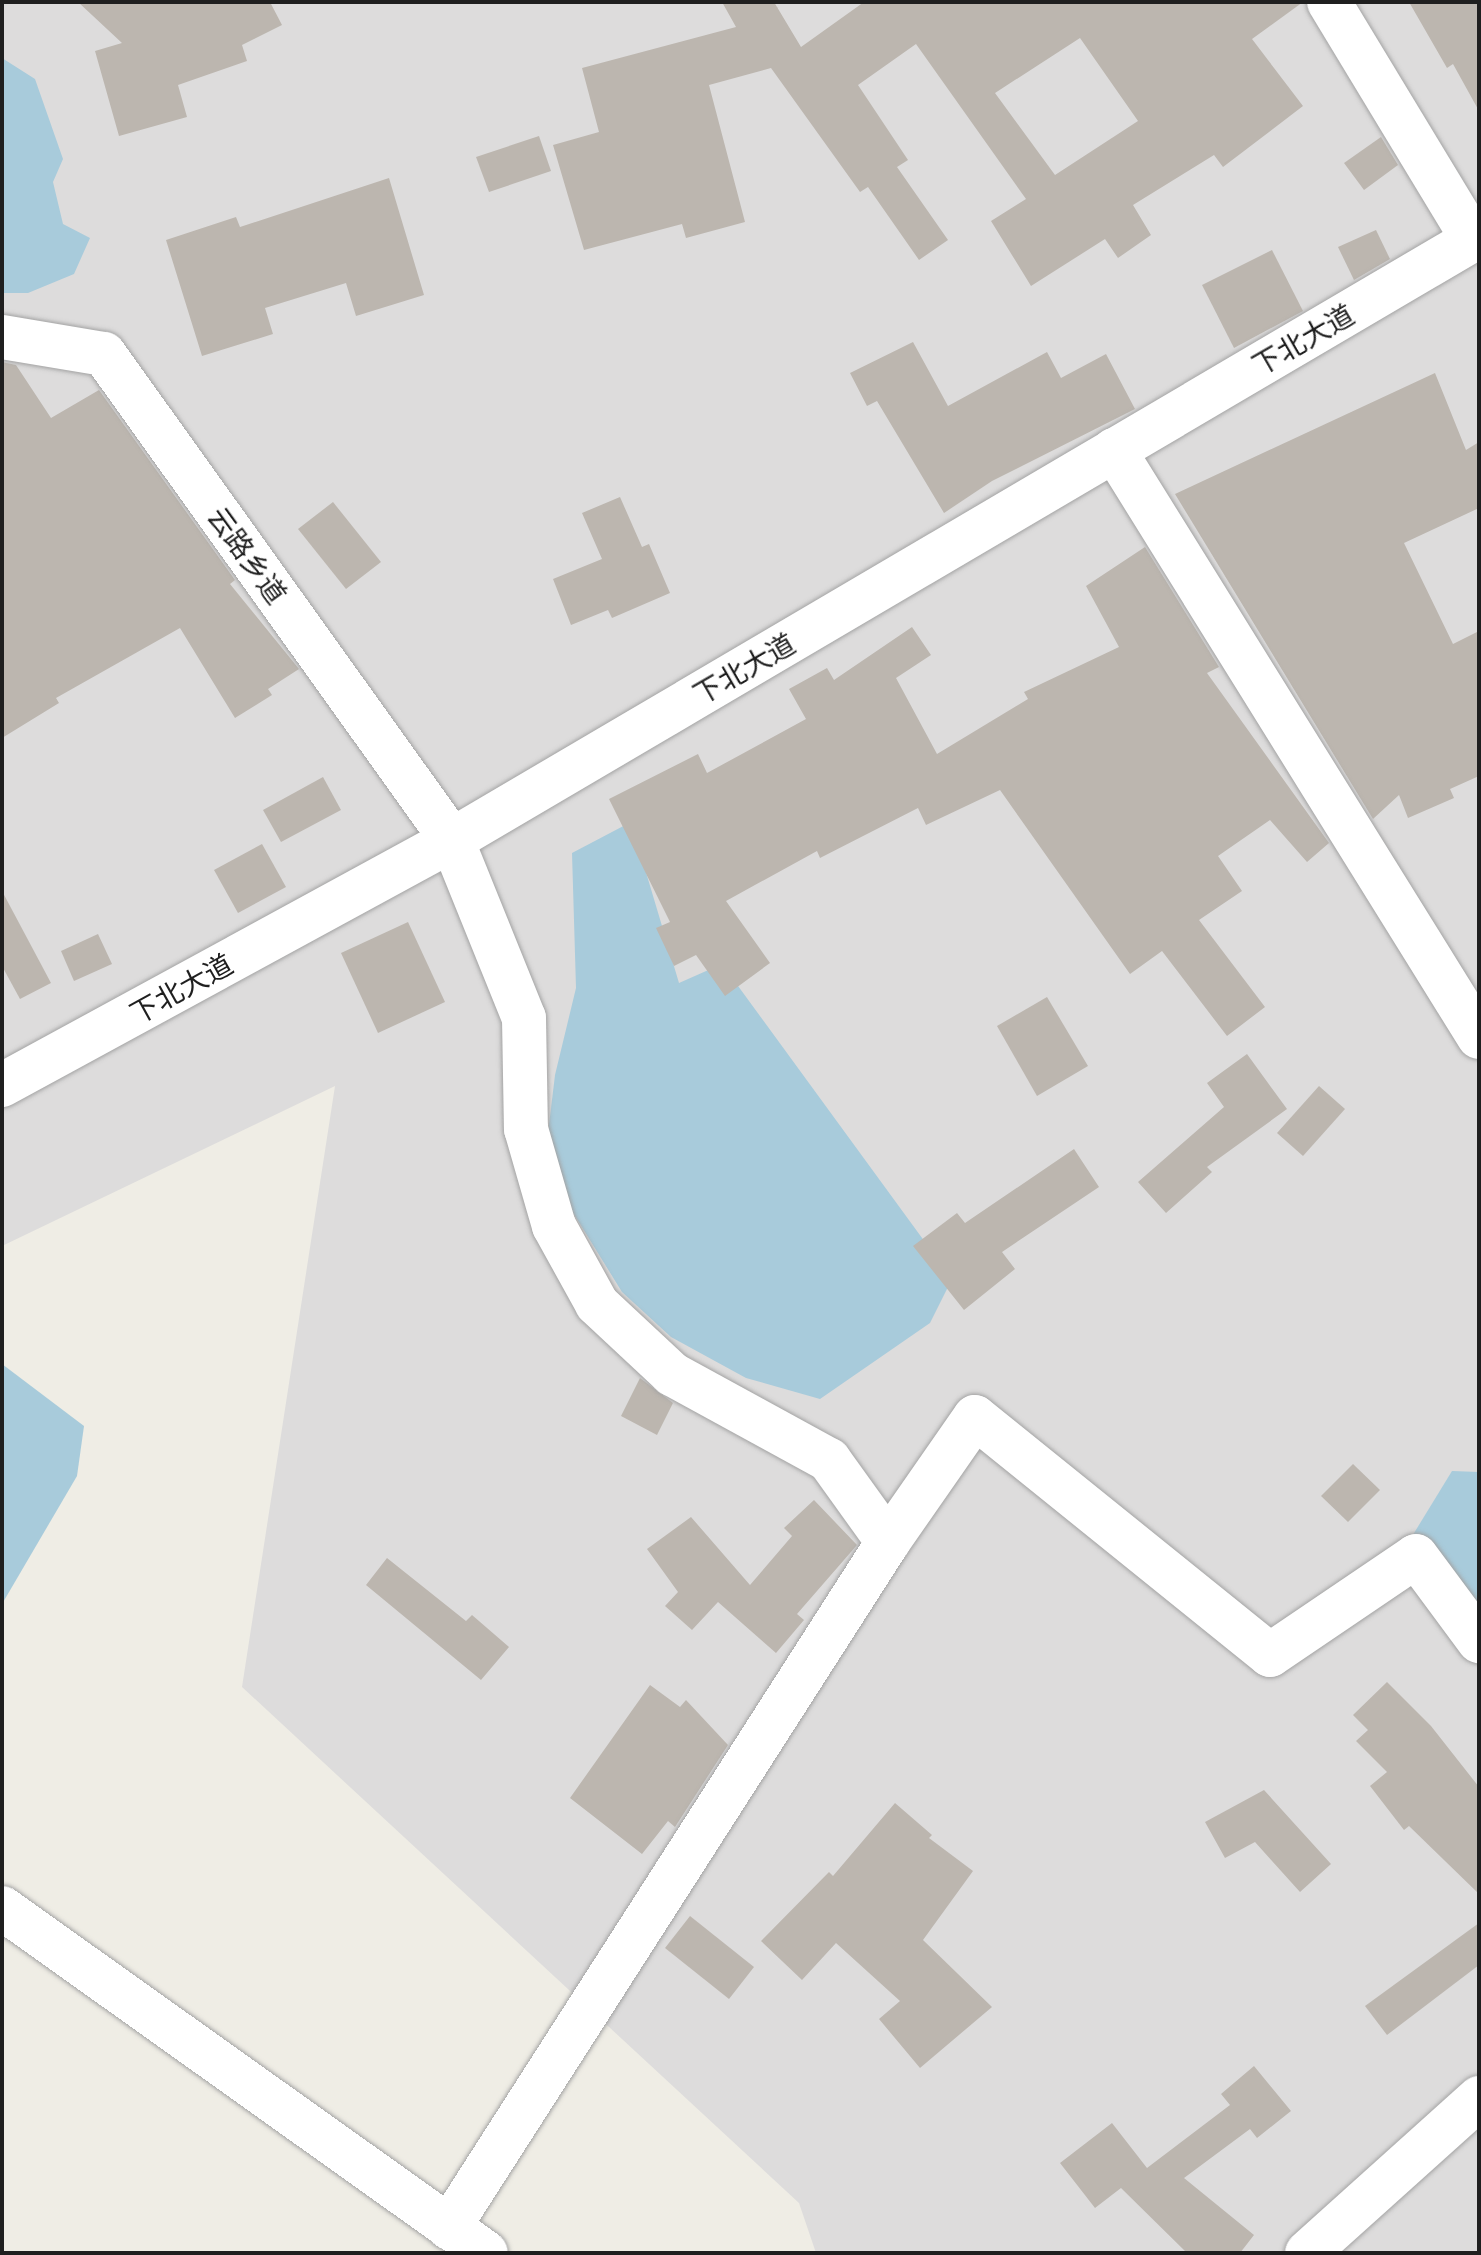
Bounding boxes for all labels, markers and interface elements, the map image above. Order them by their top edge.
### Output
street label: 下北大道 [1246,296,1360,382]
street label: 云路乡道 [201,500,295,610]
street label: 下北大道 [687,625,801,711]
street label: 下北大道 [124,946,238,1030]

